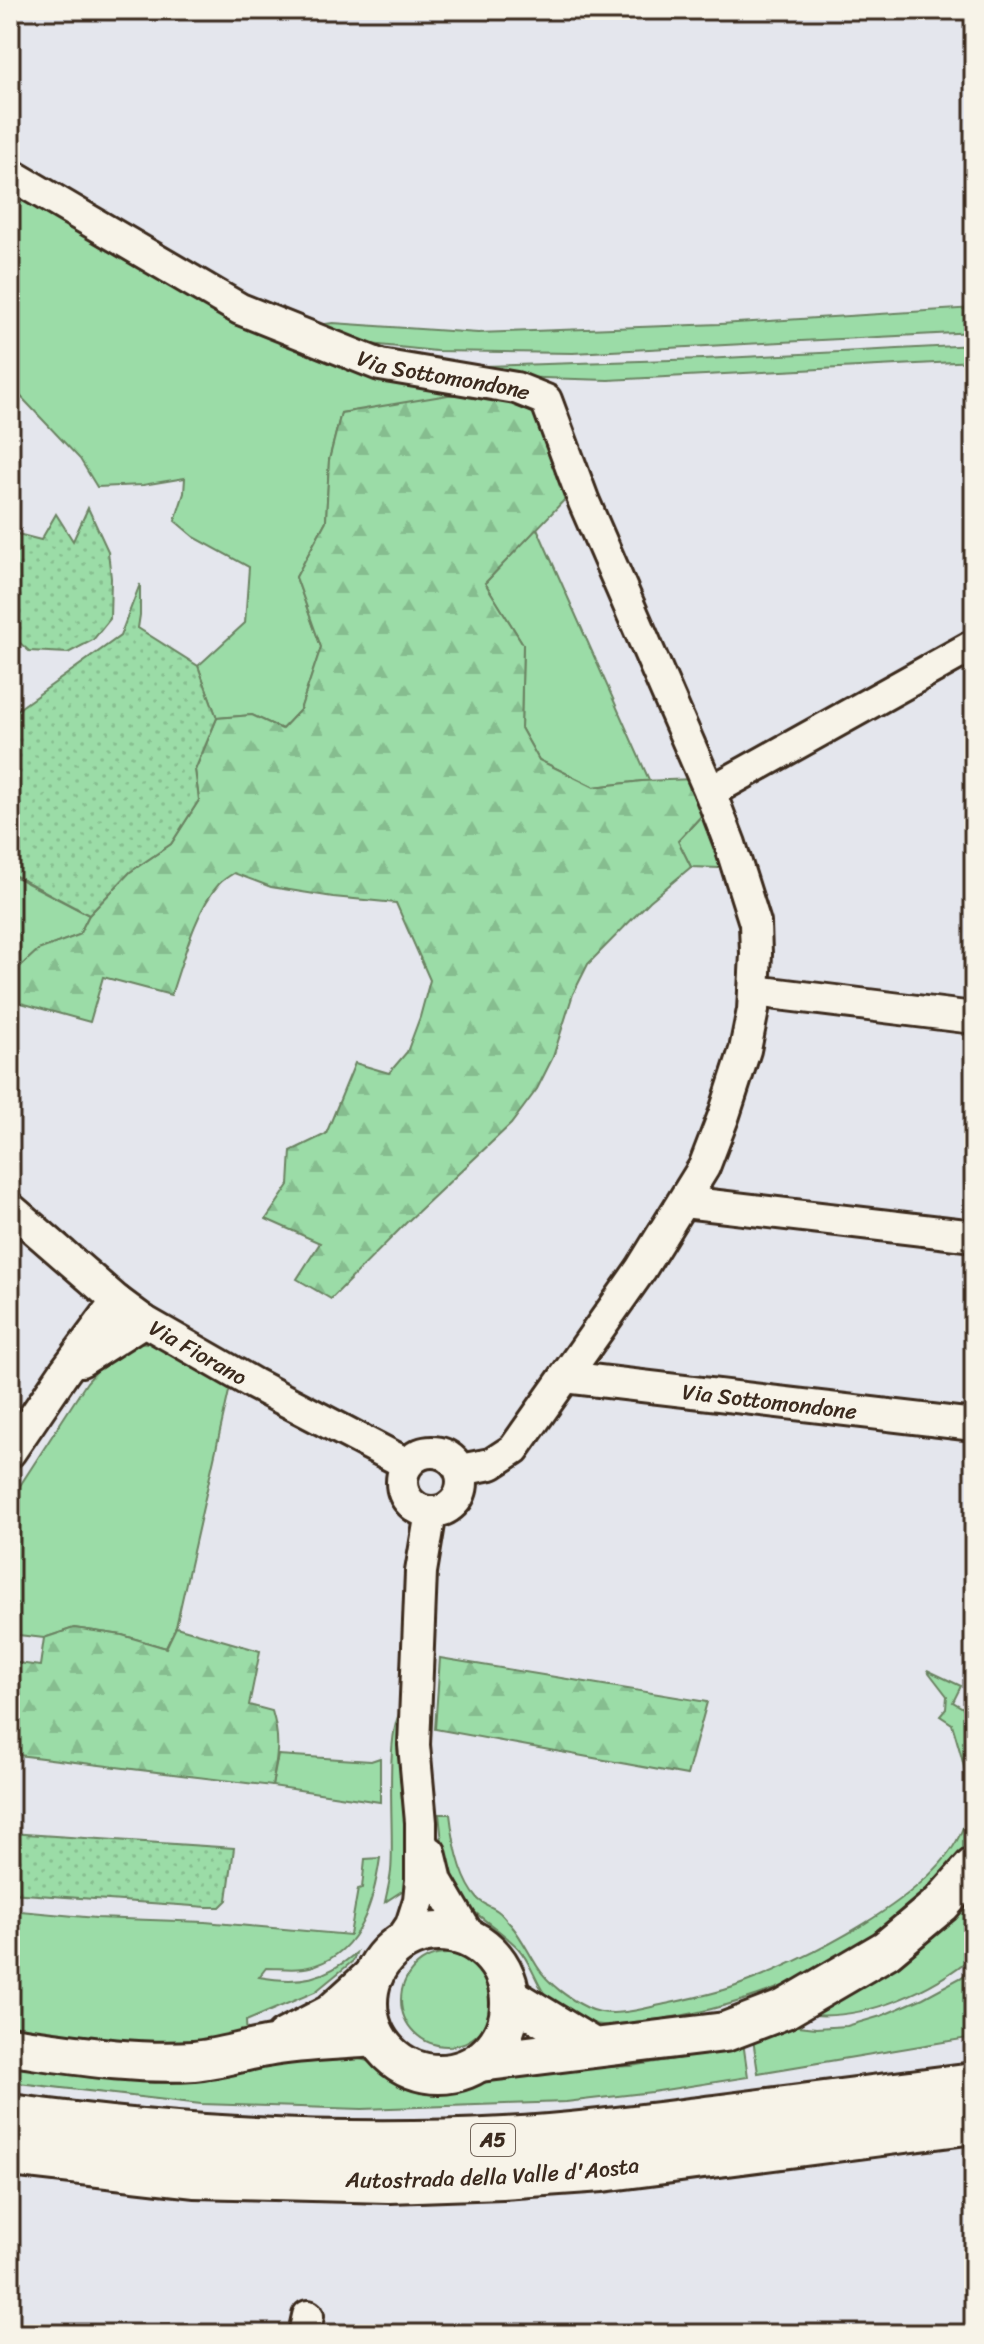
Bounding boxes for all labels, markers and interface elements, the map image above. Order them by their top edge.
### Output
street label: Via Sottomondone [351,339,536,412]
street label: Via Fiorano [142,1309,255,1396]
street label: Via Sottomondone [680,1372,859,1431]
road number: A5 [471,2124,515,2156]
street label: Autostrada della Valle d'Aosta [344,2145,642,2200]

